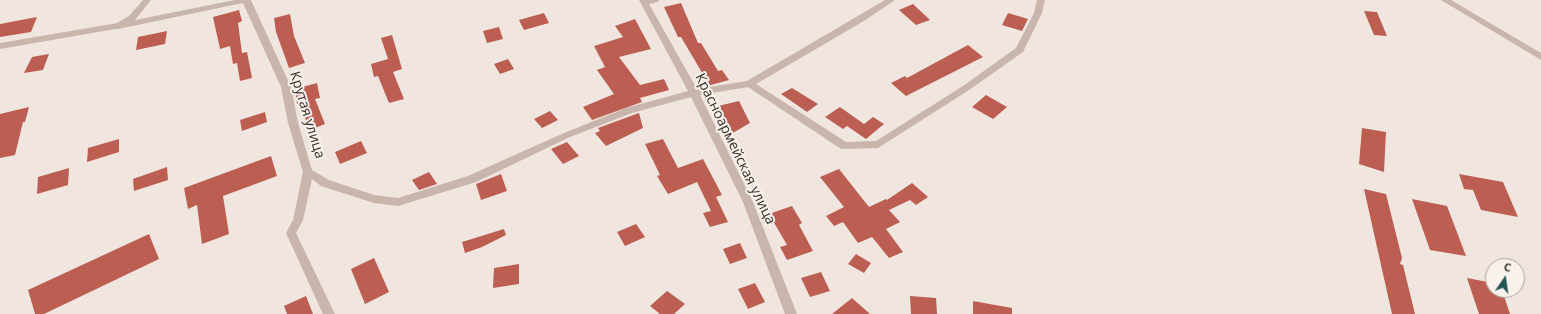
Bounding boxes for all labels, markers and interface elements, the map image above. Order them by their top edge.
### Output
street label: Крутая улица [286,69,328,161]
street label: Красноармейская улица [691,71,779,227]
north arrow [1485,258,1525,298]
text: С [1502,259,1513,275]

